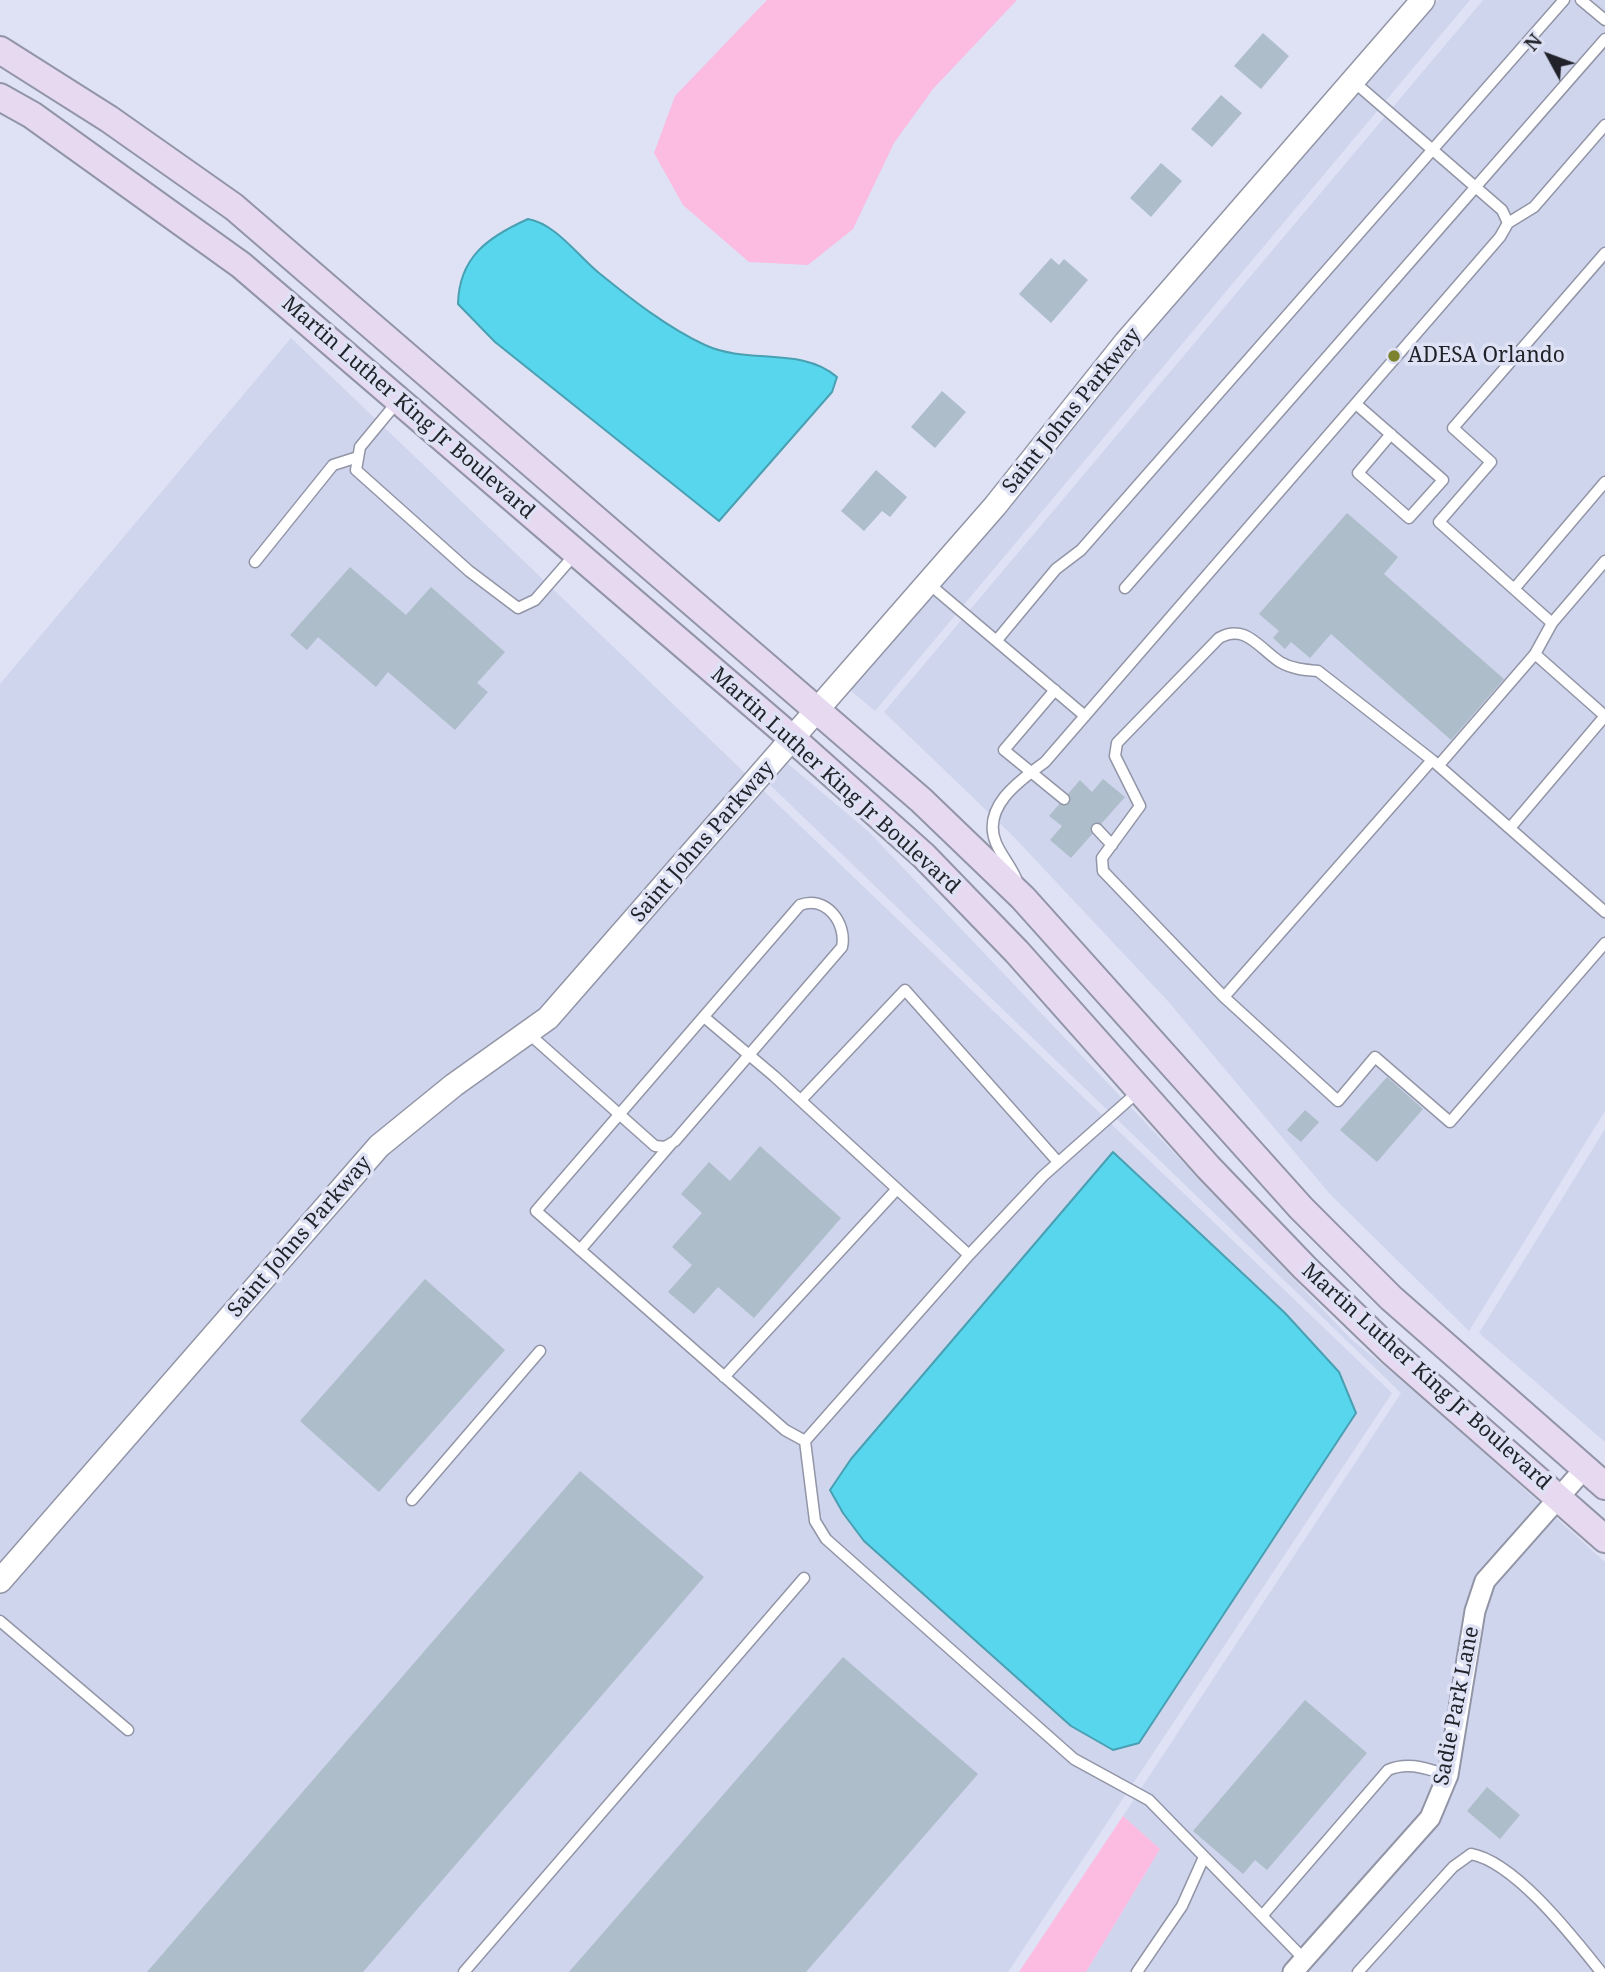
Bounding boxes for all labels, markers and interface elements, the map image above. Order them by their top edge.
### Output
north arrow [1514,21,1584,91]
text: N [1518,28,1548,56]
street label: Martin Luther King Jr Boulevard [277,291,539,525]
street label: Saint Johns Parkway [997,323,1147,499]
place label: ADESA Orlando [1408,343,1565,369]
marker: ADESA Orlando [1386,348,1402,364]
street label: Martin Luther King Jr Boulevard [705,662,965,900]
street label: Saint Johns Parkway [626,756,780,928]
street label: Saint Johns Parkway [223,1151,377,1323]
street label: Martin Luther King Jr Boulevard [1296,1258,1556,1496]
street label: Sadie Park Lane [1429,1624,1485,1788]

